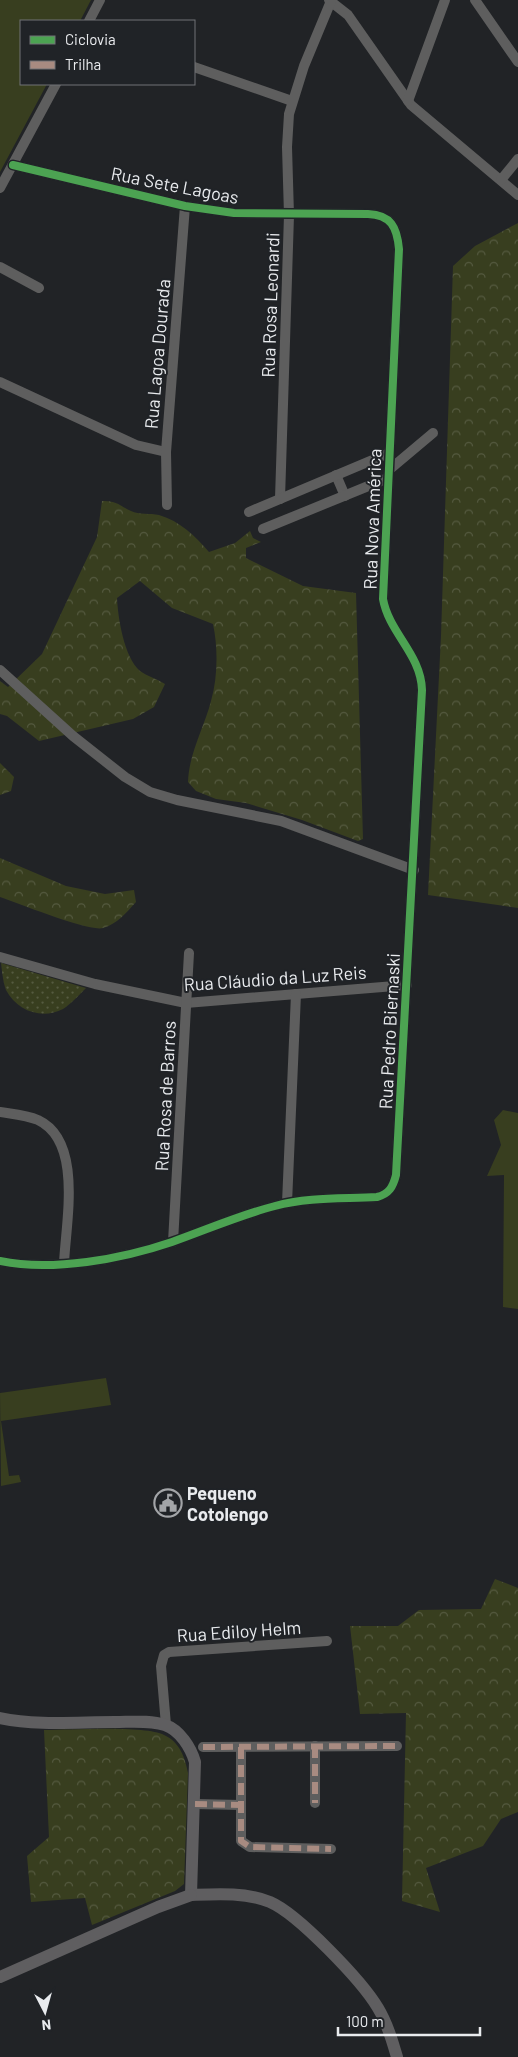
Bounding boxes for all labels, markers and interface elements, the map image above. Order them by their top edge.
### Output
legend [20,20,195,85]
text: Ciclovia [65,30,116,48]
text: Trilha [65,55,101,73]
street label: Rua Sete Lagoas [109,162,241,208]
street label: Rua Rosa Leonardi [256,232,284,378]
street label: Rua Lagoa Dourada [139,278,175,430]
street label: Rua Nova América [359,448,385,590]
street label: Rua Pedro Biernaski [374,952,404,1110]
street label: Rua Cláudio da Luz Reis [183,961,367,995]
street label: Rua Rosa de Barros [150,1020,180,1172]
place label: Pequeno Cotolengo [187,1482,269,1525]
public building icon: Pequeno Cotolengo [153,1488,183,1518]
street label: Rua Ediloy Helm [176,1616,302,1646]
north arrow [20,1987,70,2037]
scale bar [338,2004,480,2036]
text: 100 m [346,2012,384,2030]
text: N [41,2016,52,2034]

